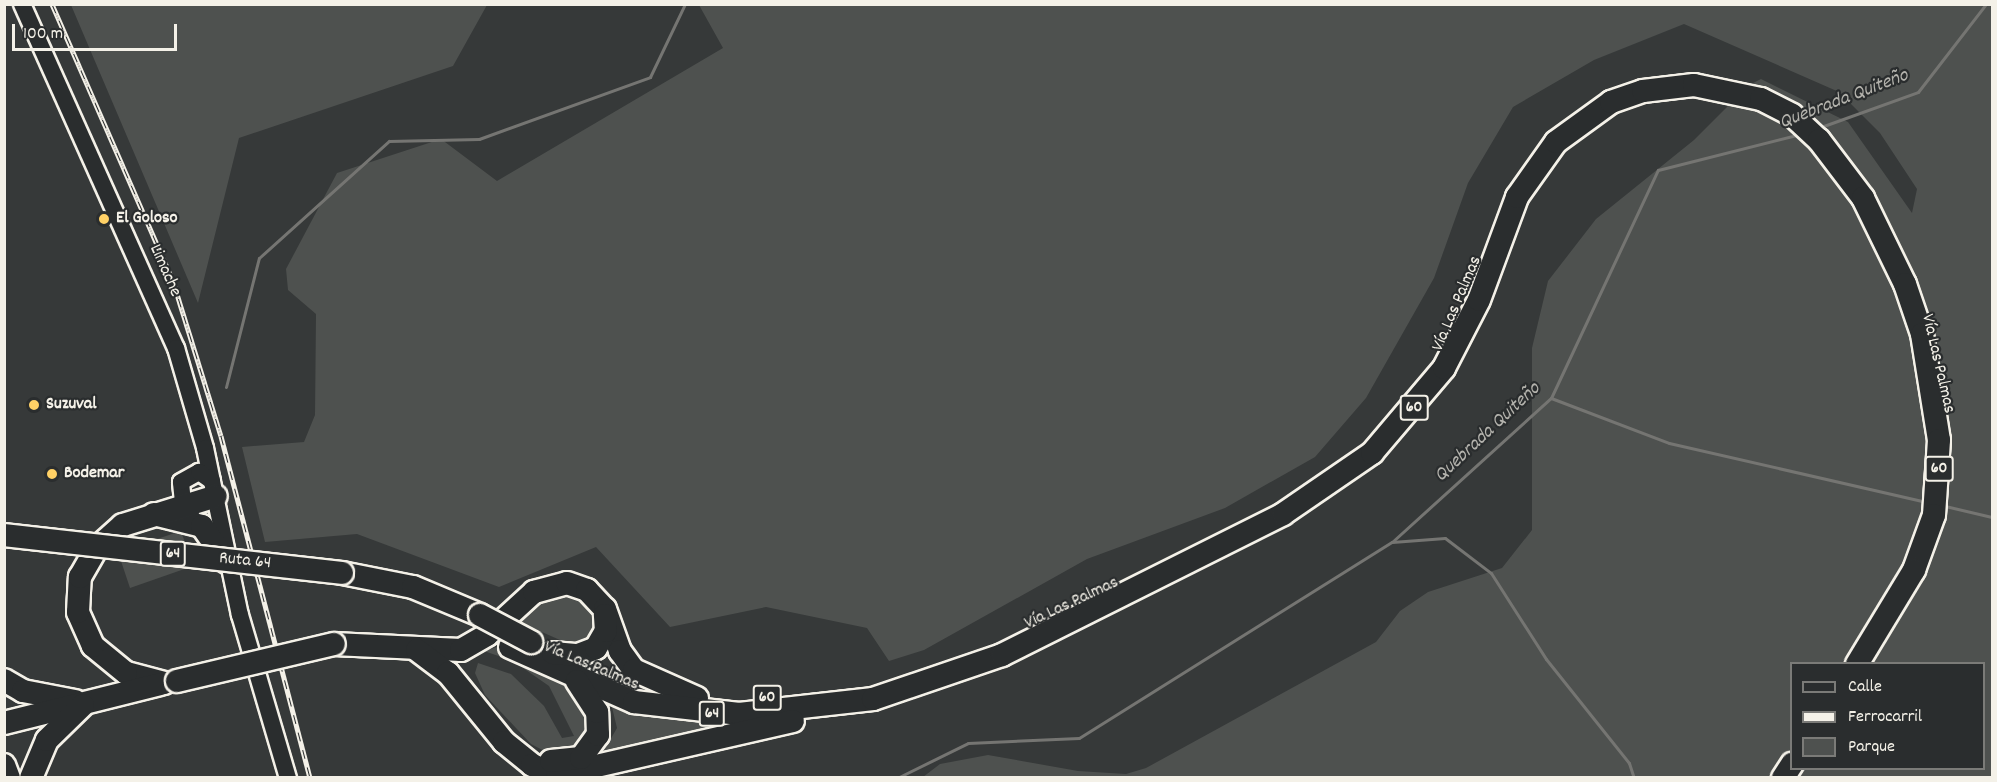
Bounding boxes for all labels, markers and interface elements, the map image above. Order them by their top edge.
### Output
scale bar [15,12,180,50]
text: 100 m [23,22,63,47]
water label: Quebrada Quiteño [1776,64,1912,136]
place label: El Goloso [116,208,178,230]
marker: El Goloso [97,212,111,226]
street label: Limache [143,242,185,300]
street label: Vía Las Palmas [1428,253,1488,355]
street label: Vía Las Palmas [1915,312,1959,416]
water label: Quebrada Quiteño [1430,378,1546,488]
place label: Suzuval [46,394,97,416]
road number: 60 [1399,395,1429,421]
marker: Suzuval [27,398,41,412]
road number: 60 [1924,456,1954,482]
place label: Bodemar [64,463,124,485]
marker: Bodemar [45,467,59,481]
road number: 64 [160,541,186,567]
street label: Ruta 64 [218,549,272,575]
street label: Vía Las Palmas [1022,573,1122,635]
street label: Vía Las Palmas [540,637,642,697]
legend [1790,662,1985,770]
text: Calle [1848,675,1882,700]
road number: 60 [752,685,782,711]
road number: 64 [698,701,726,727]
text: Ferrocarril [1848,705,1922,730]
text: Parque [1848,735,1895,760]

